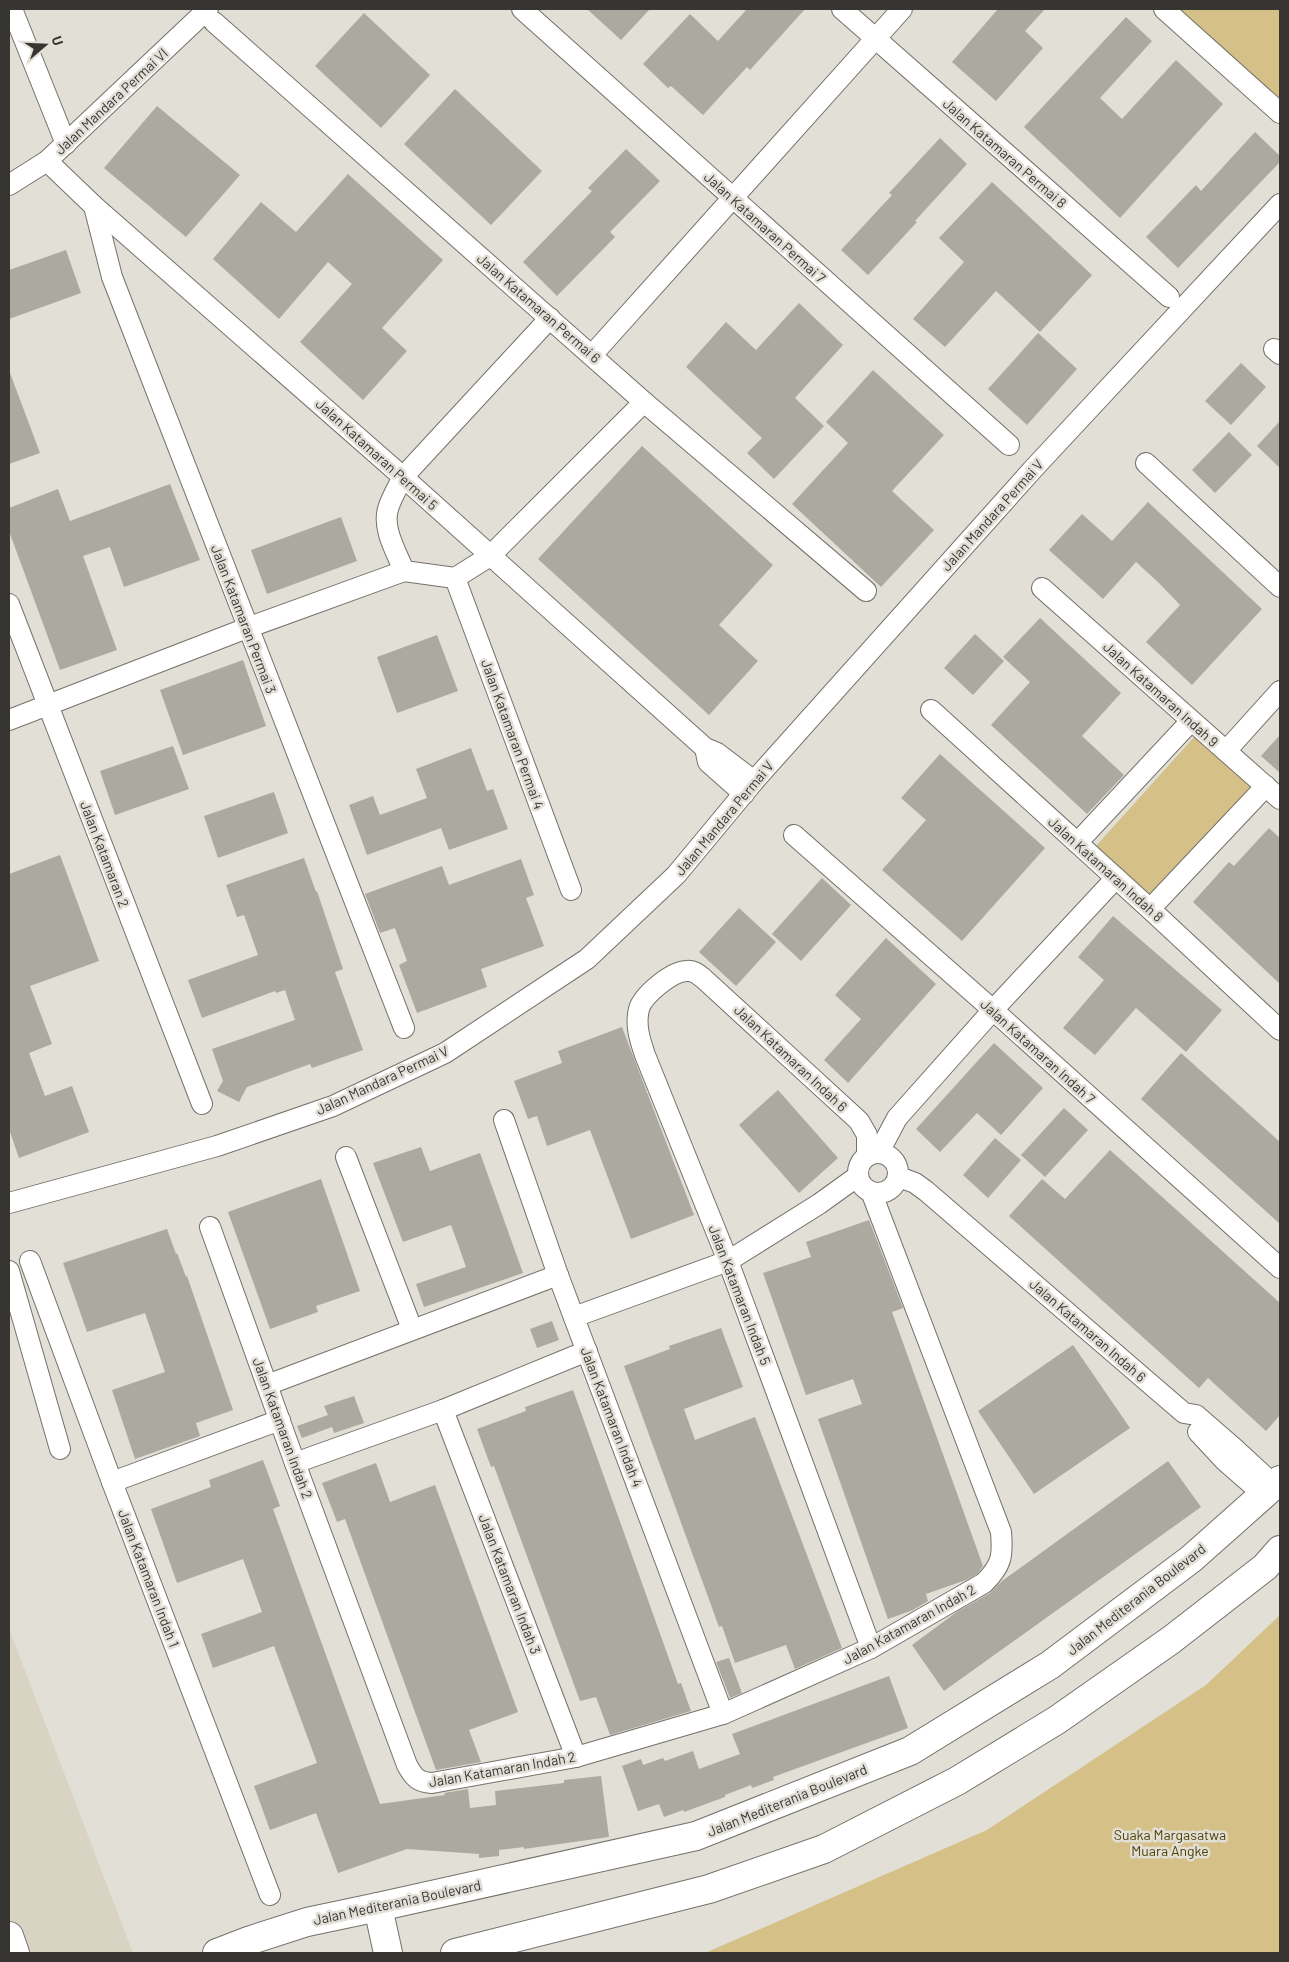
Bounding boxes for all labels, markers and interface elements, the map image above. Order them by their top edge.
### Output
north arrow [20,20,70,70]
text: U [48,34,67,48]
street label: Jalan Mandara Permai VI [51,44,171,158]
street label: Jalan Katamaran Permai 8 [940,95,1070,211]
street label: Jalan Katamaran Permai 7 [701,168,829,286]
street label: Jalan Katamaran Permai 6 [474,250,604,366]
street label: Jalan Katamaran Permai 5 [313,395,441,513]
street label: Jalan Mandara Permai V [937,456,1047,574]
street label: Jalan Katamaran Permai 3 [208,542,280,696]
street label: Jalan Katamaran Indah 9 [1100,638,1222,750]
street label: Jalan Katamaran Permai 4 [478,657,548,811]
street label: Jalan Mandara Permai V [671,757,777,879]
street label: Jalan Katamaran 2 [77,798,133,910]
street label: Jalan Katamaran Indah 8 [1045,813,1167,925]
street label: Jalan Katamaran Indah 7 [977,995,1099,1107]
street label: Jalan Katamaran Indah 6 [731,1001,851,1115]
street label: Jalan Mandara Permai V [313,1042,451,1118]
street label: Jalan Katamaran Indah 5 [705,1223,775,1367]
street label: Jalan Katamaran Indah 6 [1026,1275,1150,1385]
street label: Jalan Katamaran Indah 4 [577,1344,647,1490]
street label: Jalan Katamaran Indah 2 [250,1355,316,1501]
street label: Jalan Katamaran Indah 1 [115,1507,183,1649]
street label: Jalan Katamaran Indah 3 [475,1512,545,1656]
street label: Jalan Mediterania Boulevard [1063,1540,1209,1658]
street label: Jalan Katamaran Indah 2 [840,1580,978,1668]
street label: Jalan Katamaran Indah 2 [427,1748,577,1790]
street label: Jalan Mediterania Boulevard [705,1760,869,1840]
park label: Suaka Margasatwa Muara Angke [1114,1826,1226,1859]
street label: Jalan Mediterania Boulevard [312,1876,482,1928]

